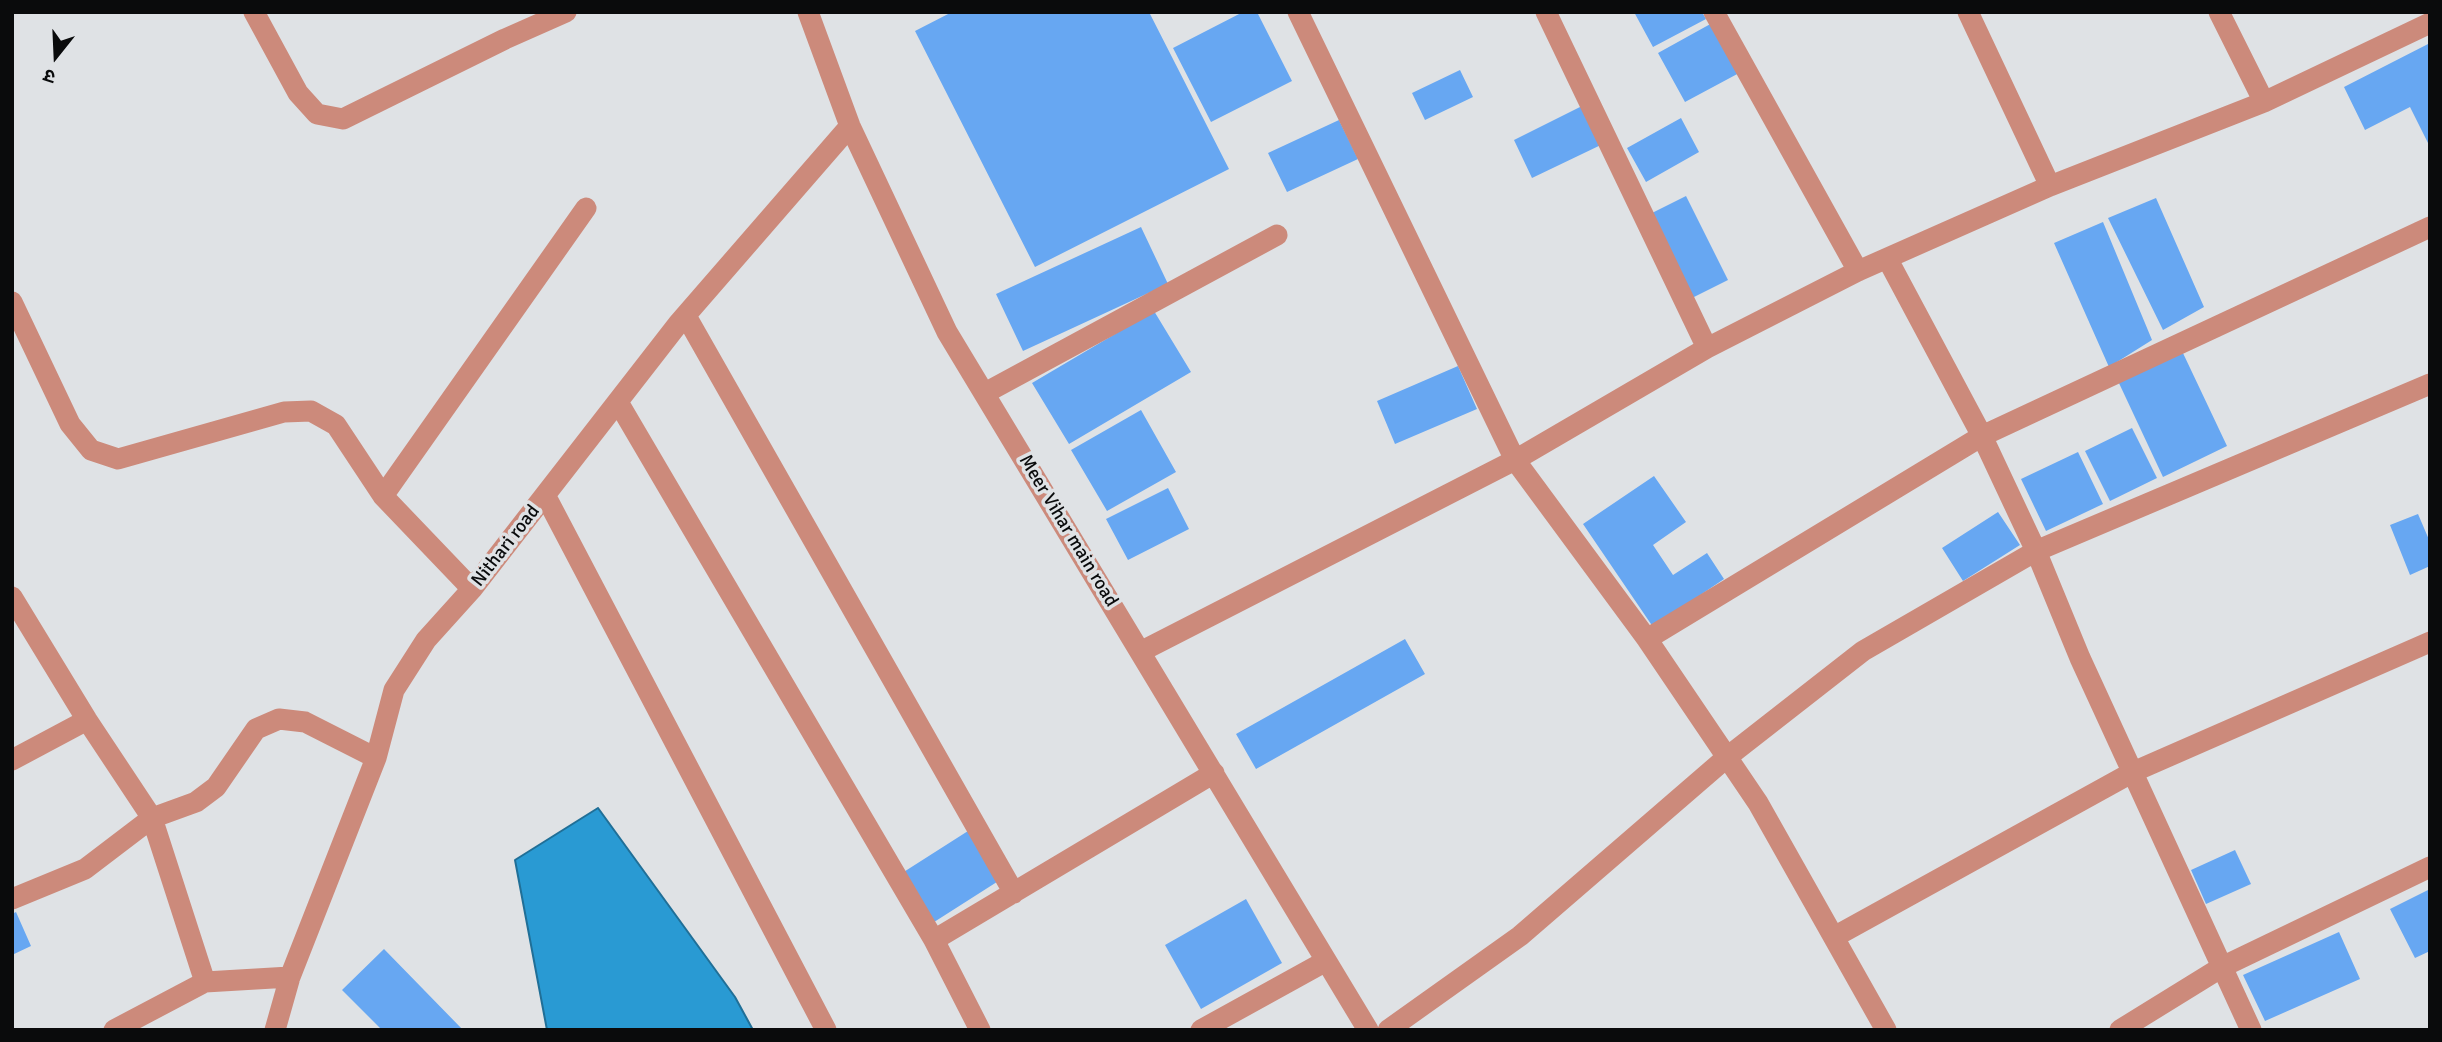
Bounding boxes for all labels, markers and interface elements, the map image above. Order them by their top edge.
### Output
north arrow [21,21,91,91]
text: उ [41,63,59,89]
street label: Meer Vihar main road [1014,451,1122,611]
street label: Nithari road [467,501,545,591]

